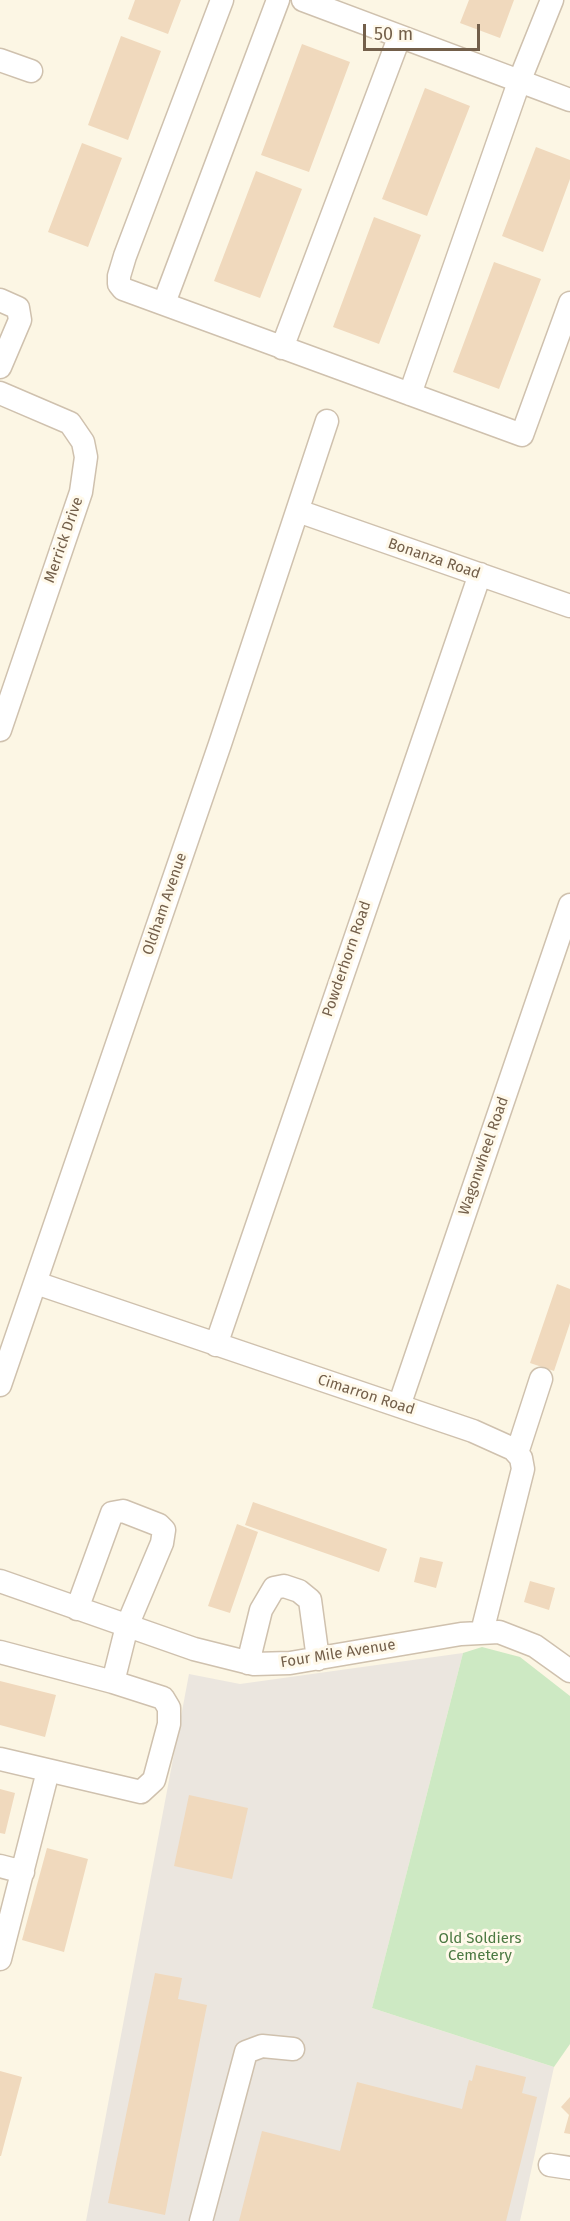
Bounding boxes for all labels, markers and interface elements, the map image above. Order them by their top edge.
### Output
scale bar [366,12,483,50]
text: 50 m [374,23,413,45]
street label: Merrick Drive [41,495,87,585]
street label: Bonanza Road [385,535,483,583]
street label: Oldham Avenue [139,850,191,958]
street label: Powderhorn Road [319,899,375,1019]
street label: Wagonwheel Road [455,1094,513,1218]
street label: Cimarron Road [315,1371,417,1419]
street label: Four Mile Avenue [279,1636,397,1672]
park label: Old Soldiers Cemetery [439,1930,521,1965]

